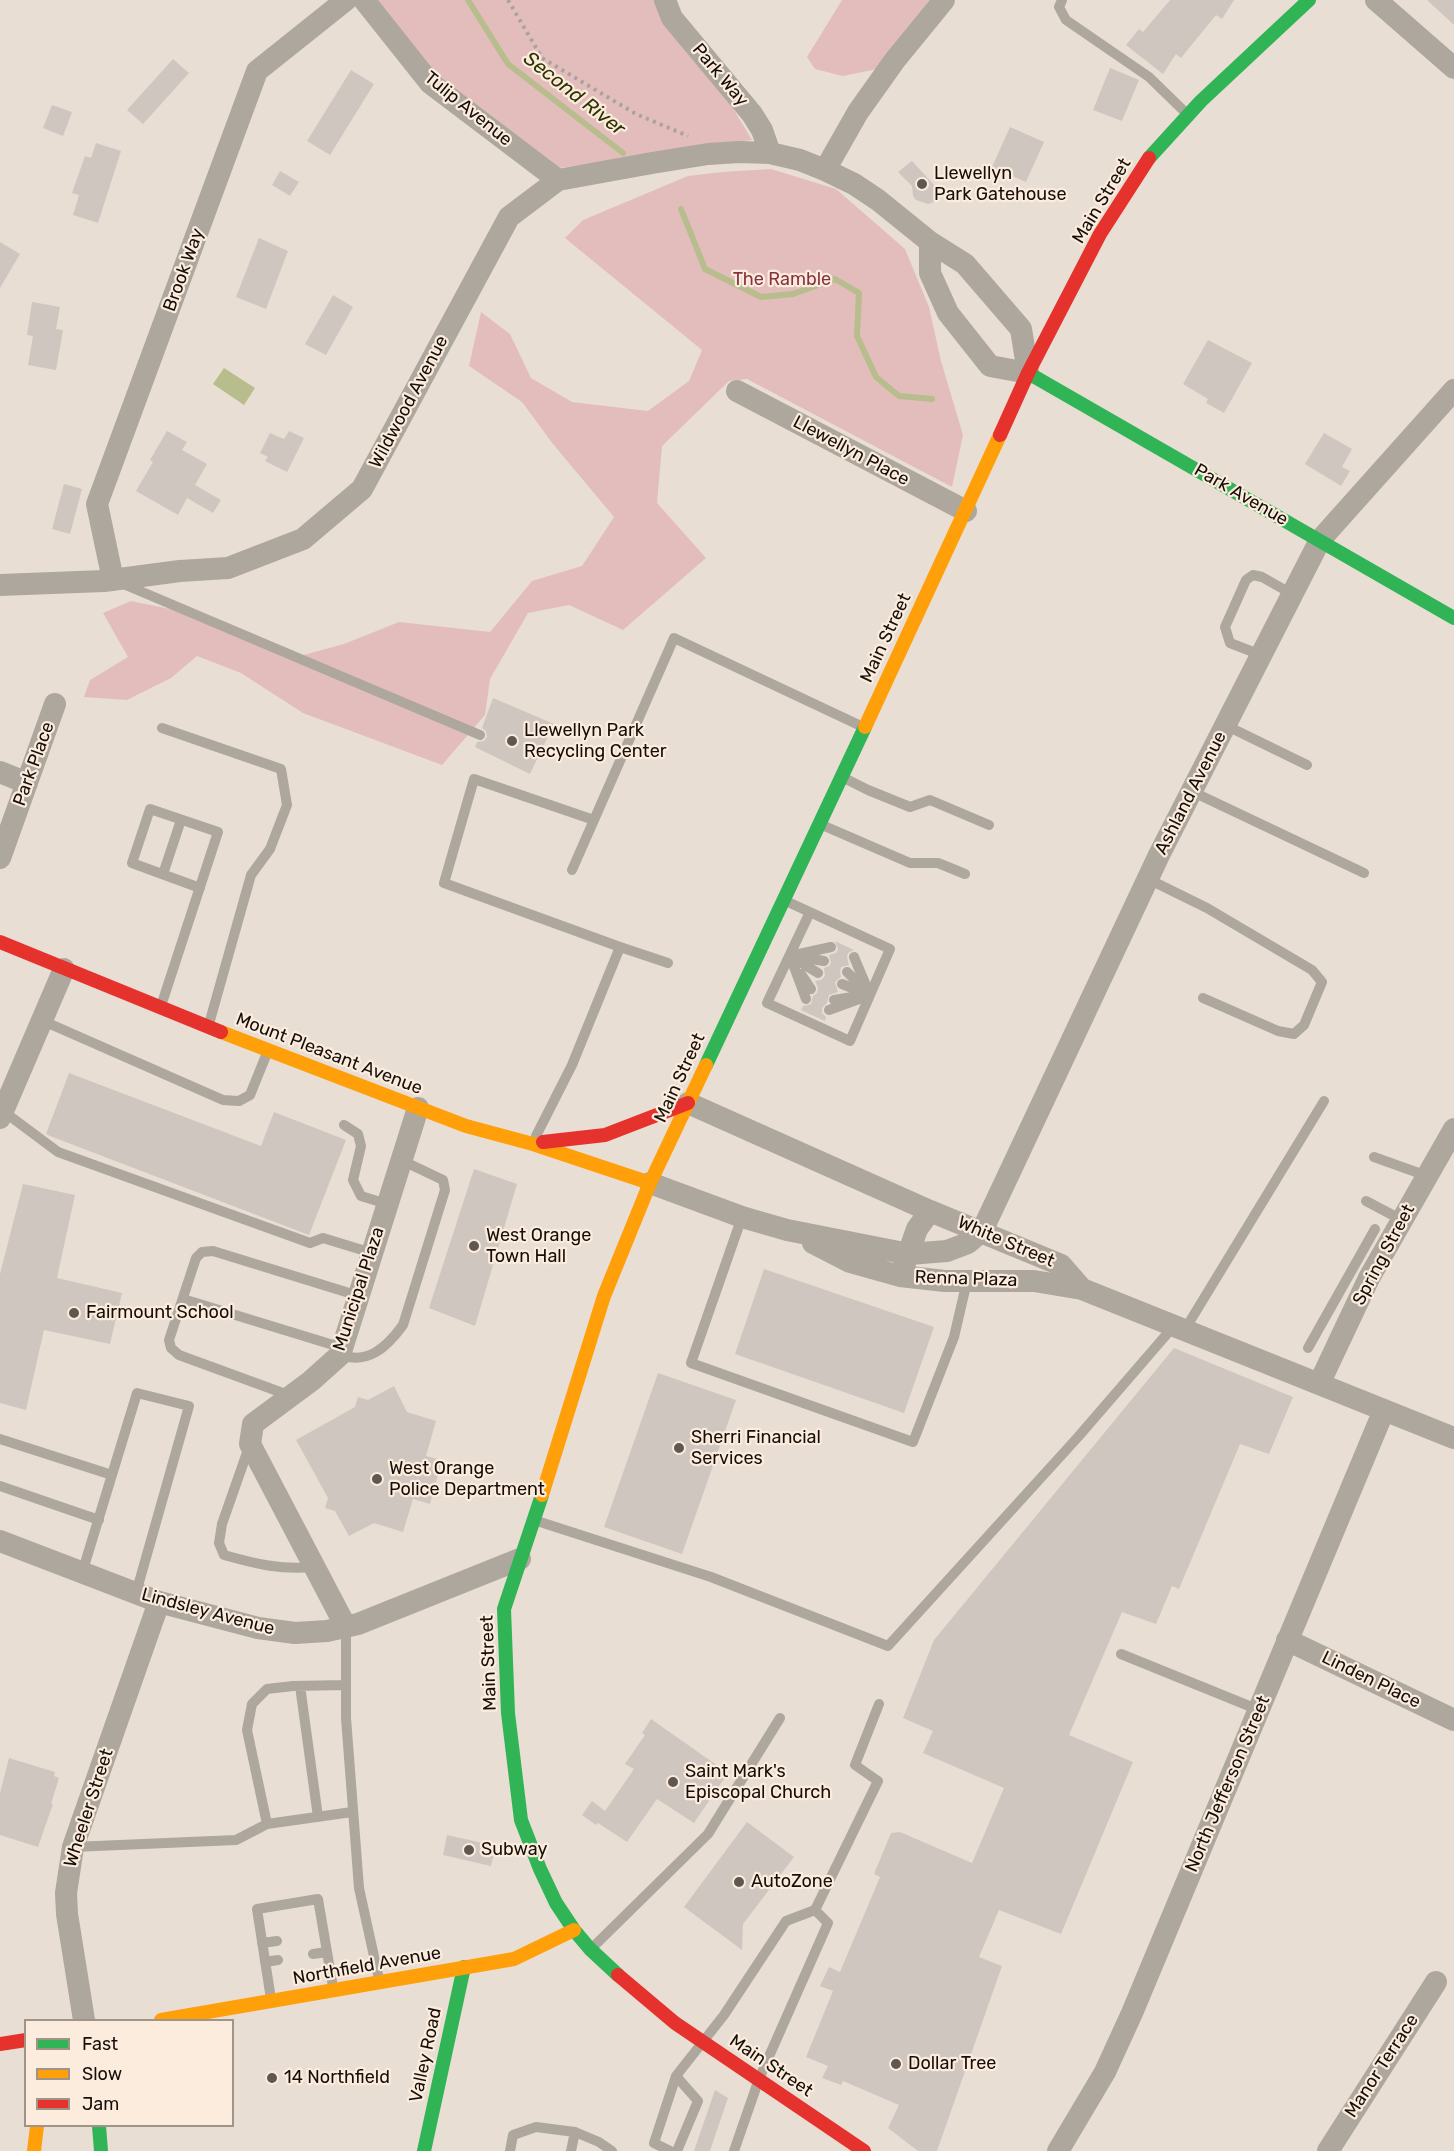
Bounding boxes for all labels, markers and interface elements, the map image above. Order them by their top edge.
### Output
street label: Park Way [687,39,753,111]
water label: Second River [518,47,630,141]
street label: Tulip Avenue [420,67,516,151]
street label: Main Street [1068,154,1136,248]
place label: Llewellyn Park Gatehouse [934,163,1066,206]
marker: Llewellyn Park Gatehouse [915,177,929,191]
street label: Brook Way [159,226,209,314]
park label: The Ramble [733,269,831,291]
street label: Wildwood Avenue [365,332,453,472]
street label: Llewellyn Place [789,411,913,491]
street label: Park Avenue [1190,459,1292,531]
street label: Main Street [856,590,916,686]
street label: Park Place [9,719,59,809]
place label: Llewellyn Park Recycling Center [524,720,667,762]
street label: Ashland Avenue [1151,728,1231,858]
marker: Llewellyn Park Recycling Center [505,734,519,748]
street label: Mount Pleasant Avenue [233,1008,425,1100]
street label: Main Street [650,1030,710,1126]
street label: Spring Street [1348,1201,1420,1309]
street label: White Street [954,1212,1058,1272]
street label: Municipal Plaza [329,1224,389,1354]
place label: West Orange Town Hall [486,1225,591,1268]
marker: West Orange Town Hall [467,1239,481,1253]
street label: Renna Plaza [914,1266,1018,1292]
place label: Fairmount School [86,1302,234,1324]
marker: Fairmount School [67,1306,81,1320]
place label: Sherri Financial Services [691,1427,821,1470]
marker: Sherri Financial Services [672,1441,686,1455]
place label: West Orange Police Department [389,1458,545,1500]
marker: West Orange Police Department [370,1472,384,1486]
street label: Lindsley Avenue [139,1584,277,1640]
street label: Main Street [477,1615,501,1711]
street label: Linden Place [1318,1647,1424,1713]
street label: North Jefferson Street [1181,1693,1275,1875]
street label: Wheeler Street [60,1746,118,1870]
place label: Saint Mark's Episcopal Church [685,1761,831,1804]
marker: Saint Mark's Episcopal Church [666,1775,680,1789]
place label: Subway [481,1839,547,1861]
marker: Subway [462,1843,476,1857]
place label: AutoZone [751,1871,833,1893]
marker: AutoZone [732,1875,746,1889]
street label: Northfield Avenue [291,1942,443,1990]
street label: Valley Road [405,2006,447,2104]
street label: Manor Terrace [1341,2010,1423,2122]
legend [24,2019,234,2127]
street label: Main Street [725,2030,817,2102]
text: Fast [82,2033,118,2055]
place label: Dollar Tree [908,2053,996,2075]
marker: Dollar Tree [889,2057,903,2071]
text: Slow [82,2063,122,2085]
place label: 14 Northfield [284,2067,390,2089]
marker: 14 Northfield [265,2071,279,2085]
text: Jam [82,2093,119,2115]

